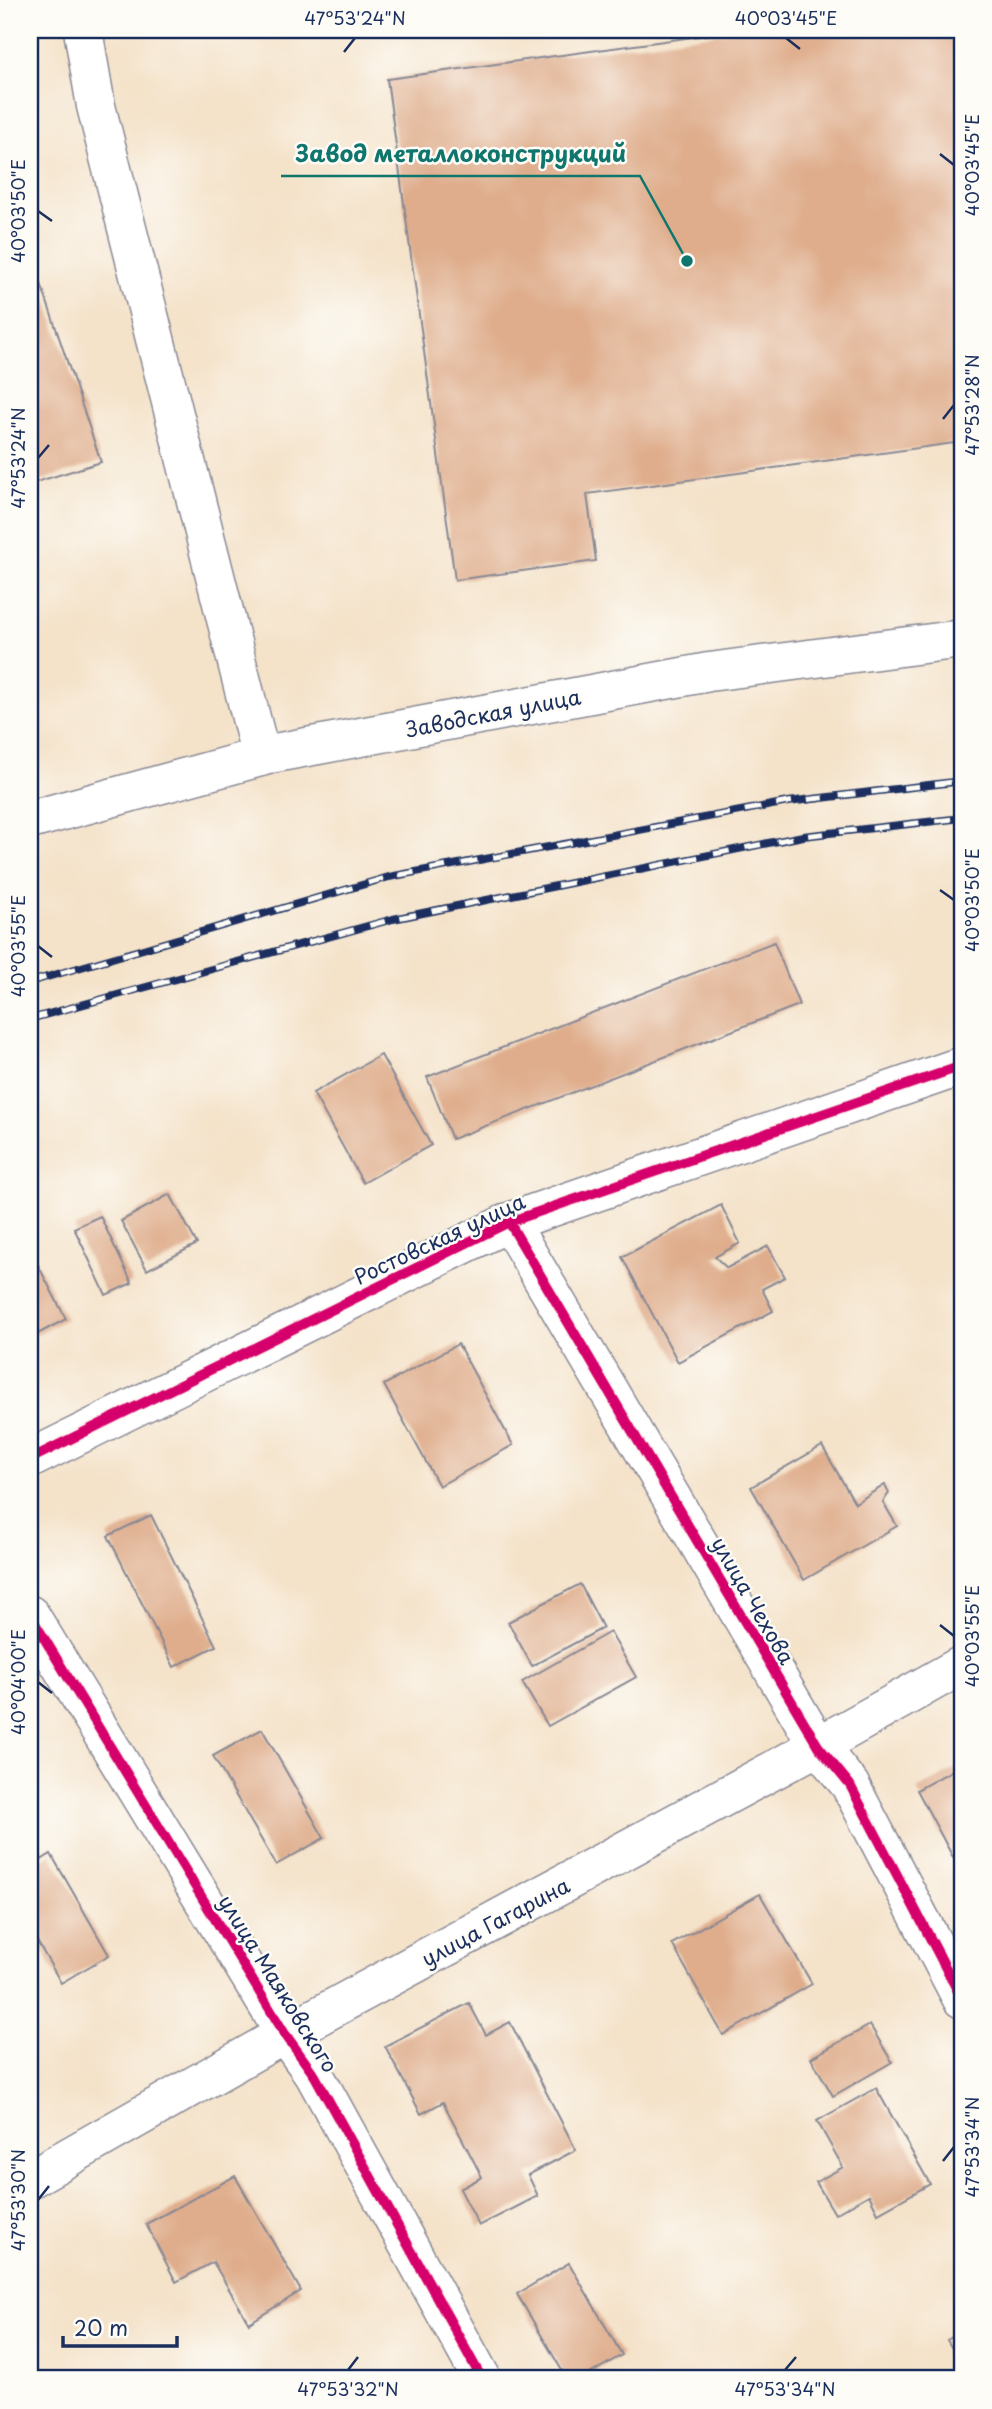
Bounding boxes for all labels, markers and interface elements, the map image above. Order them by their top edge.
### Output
text: 47°53'24"N [304,4,406,31]
text: 40°03'45"E [735,4,837,31]
text: 40°03'45"E [958,114,985,216]
callout: Завод металлоконструкций [281,132,640,176]
text: Завод металлоконструкций [295,135,626,170]
text: 40°03'50"E [4,159,31,263]
text: 47°53'28"N [958,354,985,456]
text: 47°53'24"N [4,407,31,509]
street label: Заводская улица [403,679,584,745]
text: 40°03'50"E [958,848,985,952]
text: 40°03'55"E [4,895,31,997]
street label: Ростовская улица [348,1184,531,1292]
street label: улица Чехова [704,1530,804,1670]
text: 40°03'55"E [958,1585,985,1687]
text: 40°04'00"E [4,1629,31,1735]
street label: улица Гагарина [415,1868,576,1974]
street label: улица Маяковского [211,1888,347,2078]
text: 47°53'34"N [958,2096,985,2198]
text: 47°53'30"N [4,2149,31,2251]
scale bar [63,2304,177,2348]
text: 20 m [74,2311,128,2343]
text: 47°53'32"N [297,2375,399,2402]
text: 47°53'34"N [734,2375,836,2402]

